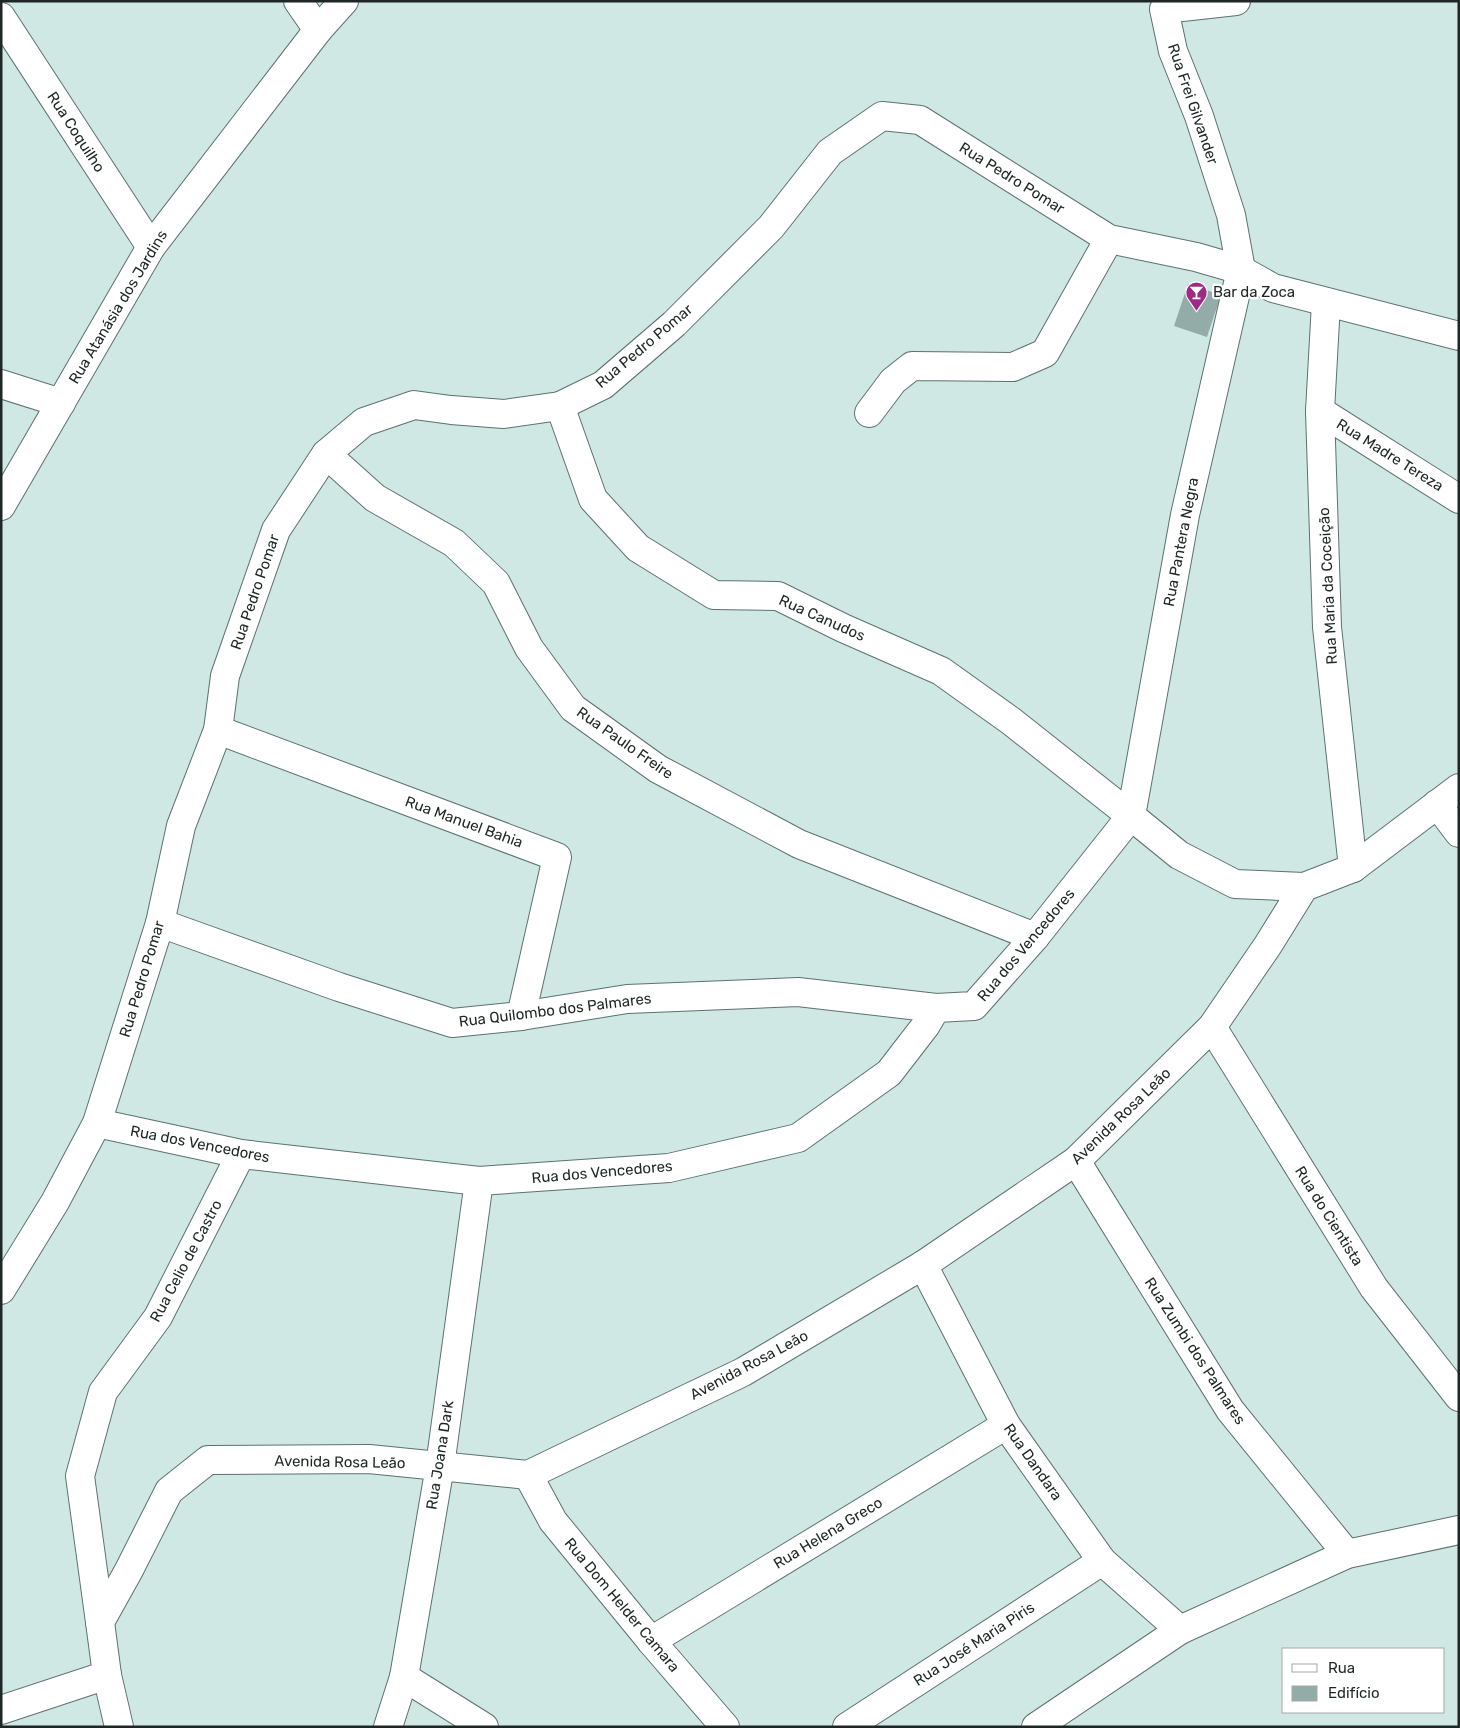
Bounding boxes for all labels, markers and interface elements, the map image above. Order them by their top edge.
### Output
street label: Rua Frei Gilvander [1164,41,1222,167]
street label: Rua Coquilho [43,88,109,176]
street label: Rua Pedro Pomar [956,138,1068,218]
street label: Rua Atanásia dos Jardins [65,227,171,387]
bar icon: Bar da Zoca [1185,280,1209,311]
place label: Bar da Zoca [1213,283,1295,301]
street label: Rua Pedro Pomar [592,300,696,392]
street label: Rua Madre Tereza [1333,415,1447,495]
street label: Rua Pantera Negra [1160,476,1202,608]
street label: Rua Maria da Coceição [1315,507,1341,665]
street label: Rua Pedro Pomar [227,532,283,652]
street label: Rua Canudos [776,591,868,645]
street label: Rua Paulo Freire [573,703,677,783]
street label: Rua Manuel Bahia [403,792,525,852]
street label: Rua dos Vencedores [974,885,1079,1005]
street label: Rua Pedro Pomar [116,918,168,1039]
street label: Rua Quilombo dos Palmares [458,989,653,1031]
street label: Avenida Rosa Leão [1068,1064,1174,1168]
street label: Rua dos Vencedores [129,1122,272,1166]
street label: Rua dos Vencedores [531,1157,674,1187]
street label: Rua do Cientista [1291,1163,1367,1269]
street label: Rua Celio de Castro [146,1197,226,1325]
street label: Rua Zumbi dos Palmares [1141,1274,1249,1428]
street label: Avenida Rosa Leão [687,1326,811,1404]
street label: Rua Joana Dark [422,1399,458,1511]
street label: Rua Dandara [1000,1420,1066,1504]
street label: Avenida Rosa Leão [274,1452,406,1472]
street label: Rua Helena Greco [770,1493,886,1573]
street label: Rua Dom Helder Camara [561,1534,683,1676]
street label: Rua José Maria Piris [910,1598,1038,1690]
legend [1282,1648,1445,1713]
text: Rua [1328,1659,1355,1677]
text: Edifício [1328,1684,1380,1702]

